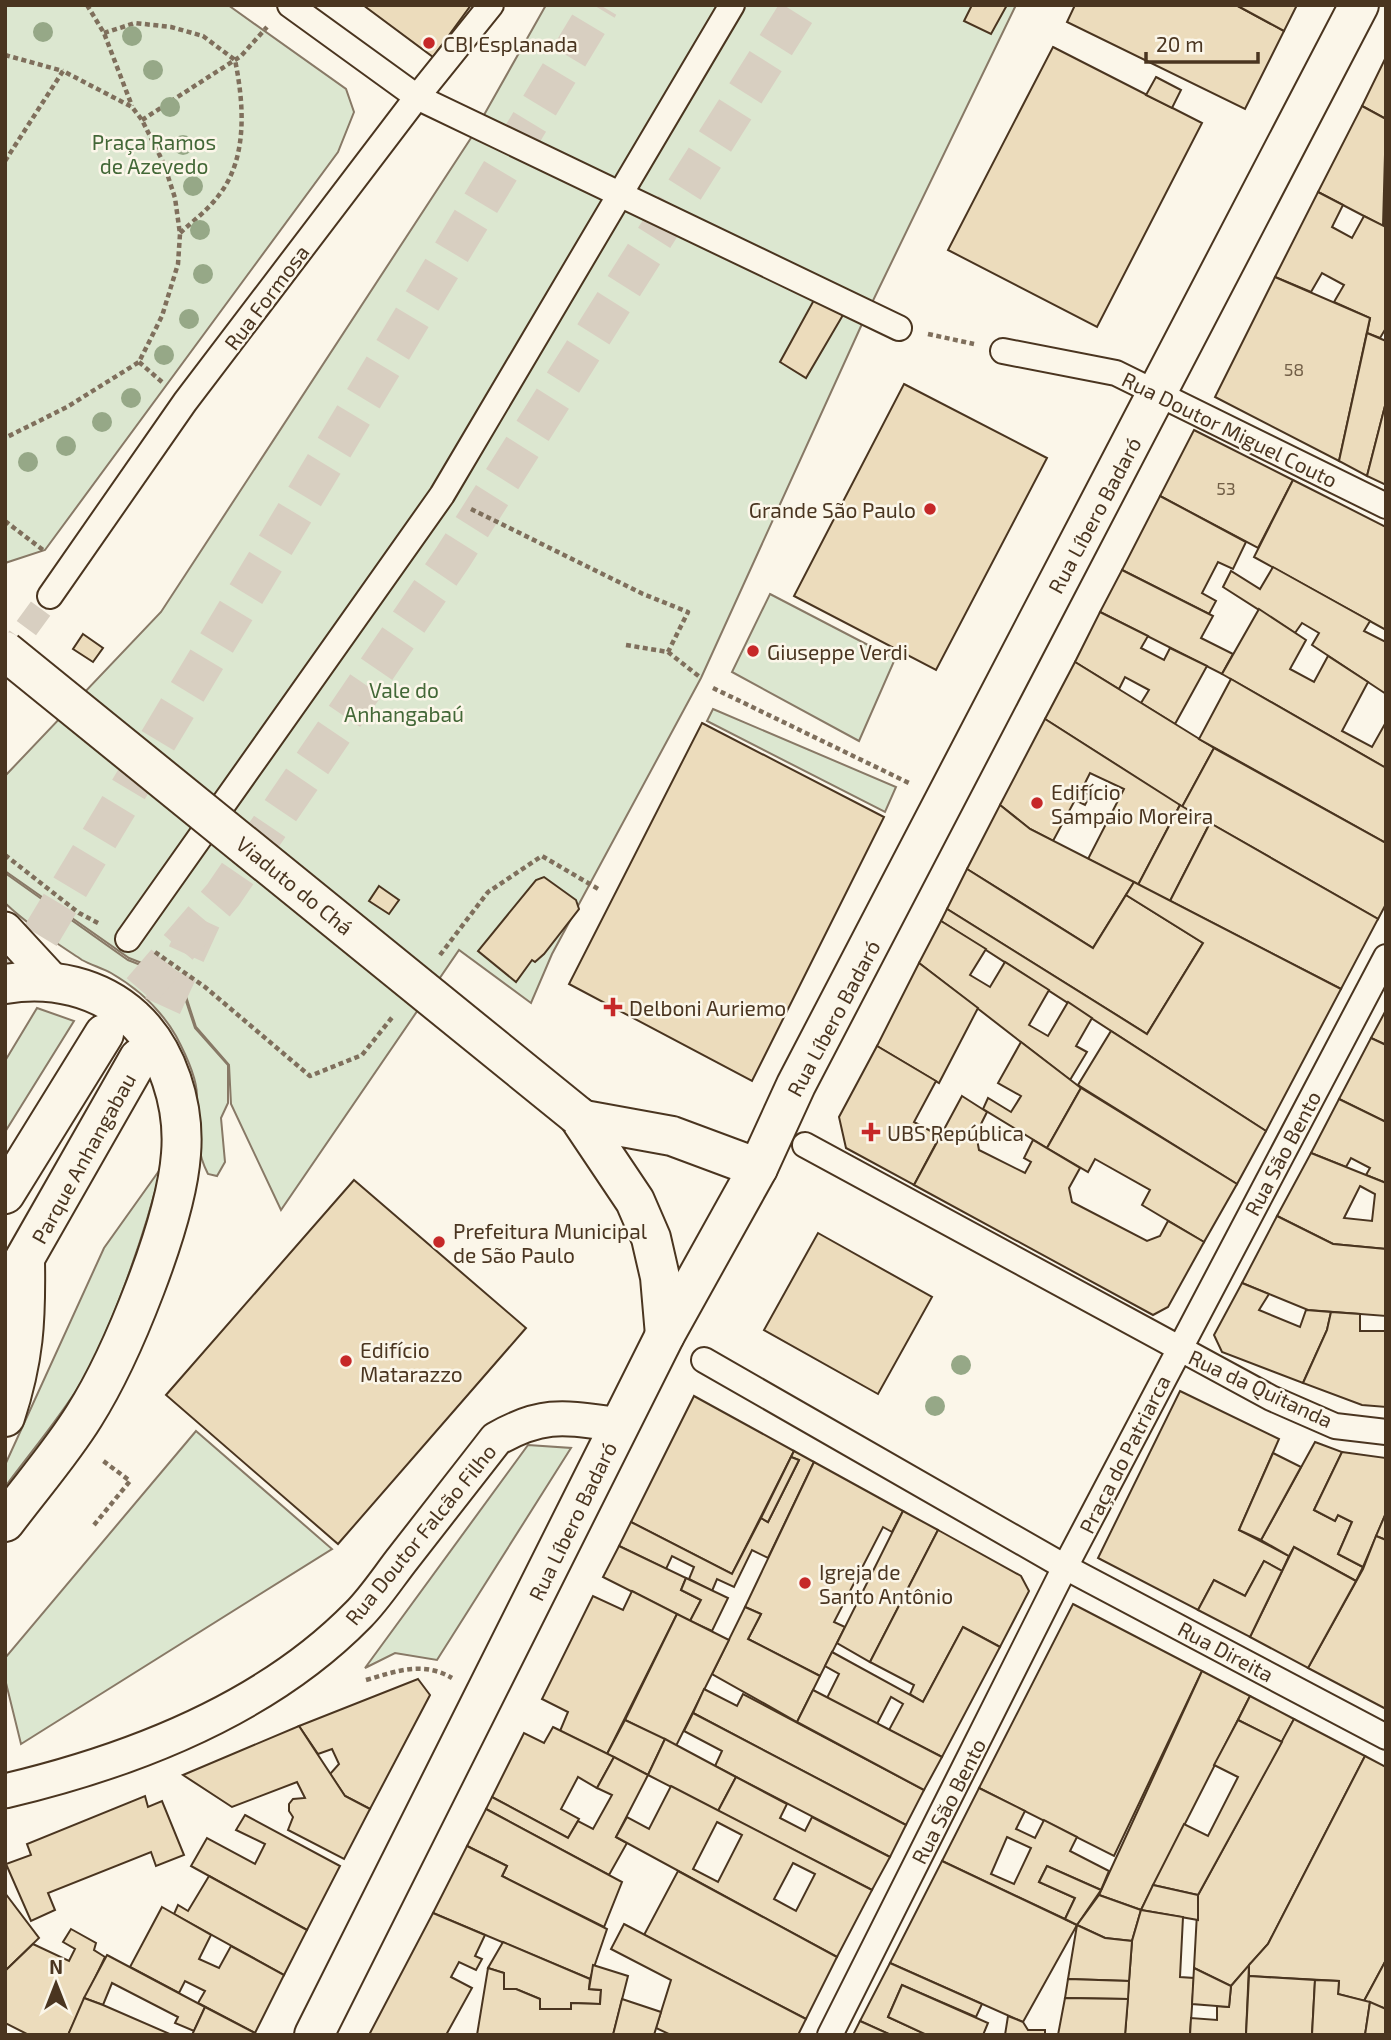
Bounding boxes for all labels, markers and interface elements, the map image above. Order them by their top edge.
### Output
scale bar [1146,21,1258,65]
place label: CBI Esplanada [443,31,578,56]
text: 20 m [1156,31,1204,56]
marker: CBI Esplanada [421,35,437,51]
park label: Praça Ramos de Azevedo [92,129,216,178]
street label: Rua Formosa [218,240,314,354]
house number: 58 [1284,358,1304,380]
street label: Rua Doutor Miguel Couto [1118,366,1342,492]
street label: Rua Líbero Badaró [1042,433,1146,597]
house number: 53 [1216,477,1236,499]
place label: Grande São Paulo [749,497,916,522]
marker: Grande São Paulo [922,501,938,517]
place label: Giuseppe Verdi [767,639,908,664]
marker: Giuseppe Verdi [745,643,761,659]
park label: Vale do Anhangabaú [344,677,464,726]
place label: Edifício Sampaio Moreira [1051,779,1213,828]
marker: Edifício Sampaio Moreira [1029,795,1045,811]
street label: Viaduto do Chá [232,830,358,940]
street label: Rua Líbero Badaró [781,936,885,1100]
place label: Delboni Auriemo [629,995,786,1020]
marker: Delboni Auriemo [603,997,623,1017]
street label: Parque Anhangabau [26,1068,140,1248]
street label: Rua São Bento [1239,1086,1325,1220]
place label: UBS República [887,1120,1024,1145]
marker: UBS República [861,1122,881,1142]
place label: Prefeitura Municipal de São Paulo [453,1218,648,1267]
marker: Prefeitura Municipal de São Paulo [431,1234,447,1250]
place label: Edifício Matarazzo [360,1337,463,1386]
street label: Rua da Quitanda [1185,1344,1337,1433]
marker: Edifício Matarazzo [338,1353,354,1369]
street label: Praça do Patriarca [1073,1371,1177,1538]
street label: Rua Líbero Badaró [523,1438,621,1604]
street label: Rua Doutor Falcão Filho [339,1439,501,1629]
place label: Igreja de Santo Antônio [819,1559,953,1608]
marker: Igreja de Santo Antônio [797,1575,813,1591]
street label: Rua Direita [1174,1615,1278,1687]
street label: Rua São Bento [906,1734,990,1868]
north arrow [21,1949,91,2019]
text: N [49,1955,63,1978]

